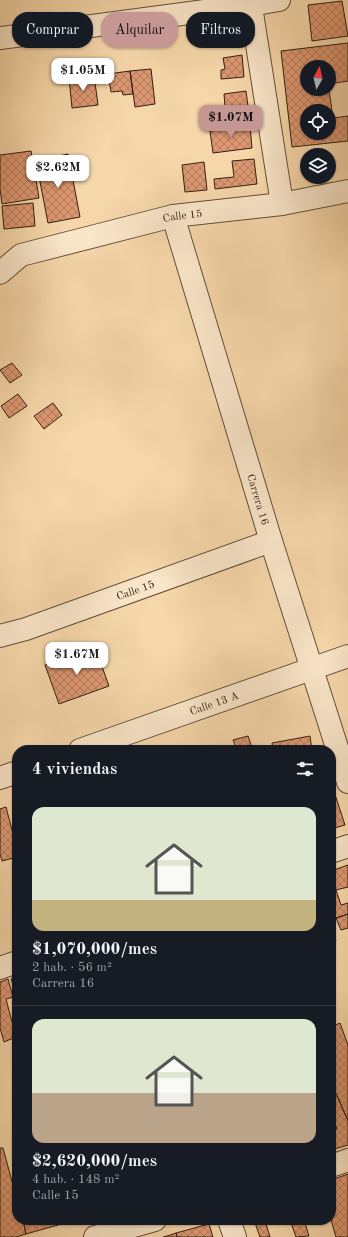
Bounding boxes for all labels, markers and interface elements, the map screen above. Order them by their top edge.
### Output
chip: Comprar [12,12,93,48]
chip: Alquilar [101,12,178,48]
chip: Filtros [186,12,255,48]
pin: $1.05M [50,58,116,92]
north arrow [300,60,336,96]
map controls [300,60,336,184]
text: $1.05M [60,64,106,77]
button: locate [300,104,336,140]
pin: $1.07M [198,105,264,139]
text: $1.07M [208,111,254,124]
button: layers [300,148,336,184]
pin: $2.62M [25,155,91,189]
text: $2.62M [35,161,81,174]
street label: Calle 15 [162,209,203,225]
street label: Carrera 16 [244,473,270,527]
street label: Calle 15 [115,579,156,603]
pin: $1.67M [44,642,110,676]
text: $1.67M [54,648,100,661]
street label: Calle 13 A [189,691,241,718]
icon: filters [294,758,316,780]
text: 4 viviendas [32,761,117,778]
icon: home [138,833,210,905]
text: $1,070,000/mes [32,941,157,958]
text: 2 hab. · 56 m² [32,961,112,974]
text: Carrera 16 [32,977,94,990]
icon: home [138,1045,210,1117]
text: $2,620,000/mes [32,1153,157,1170]
text: 4 hab. · 148 m² [32,1173,119,1186]
text: Calle 15 [32,1189,79,1202]

